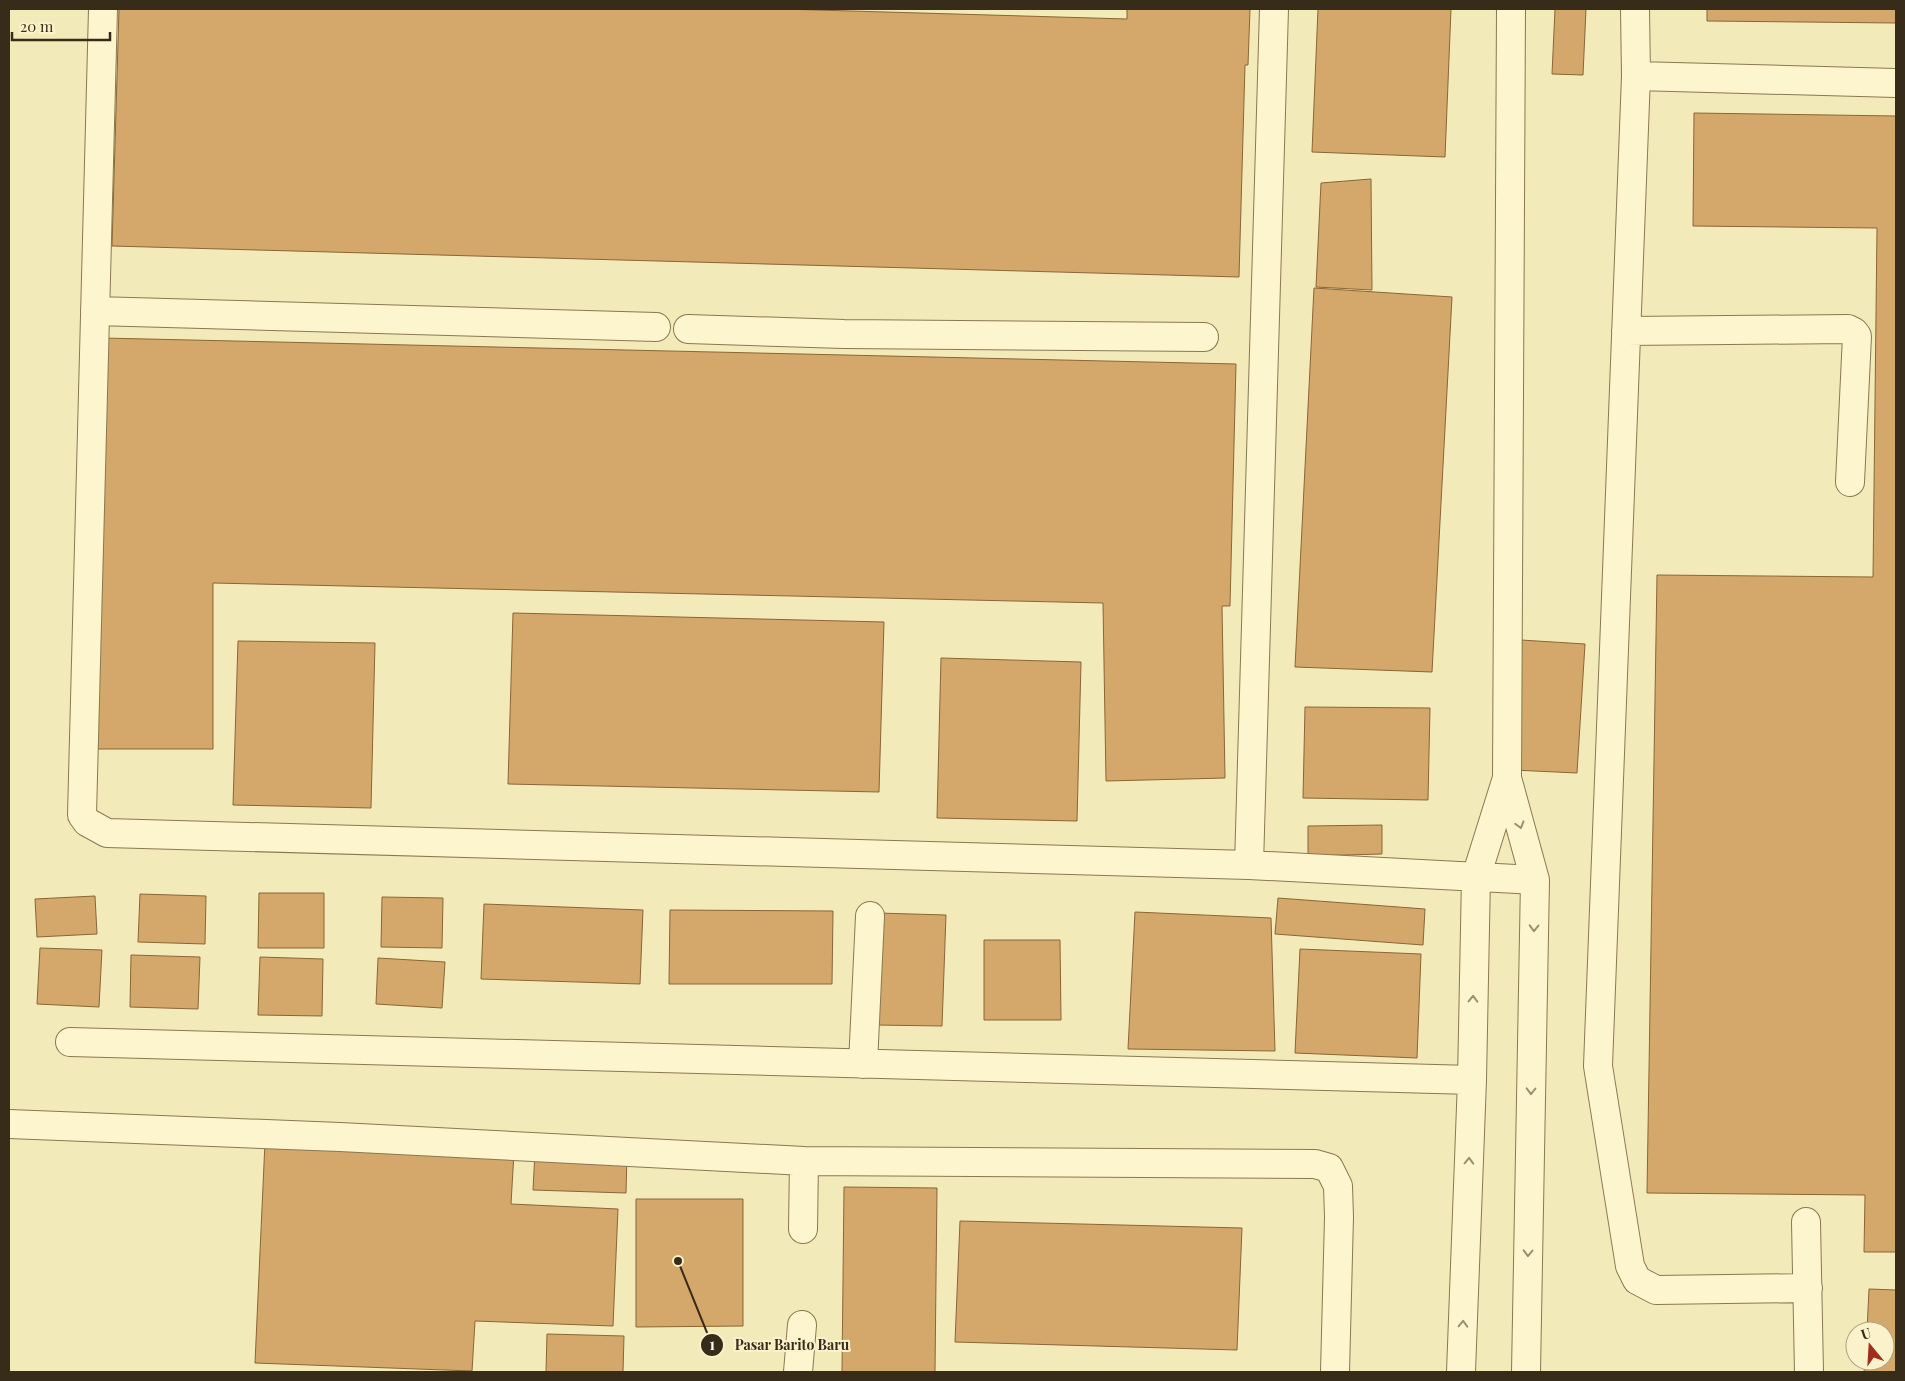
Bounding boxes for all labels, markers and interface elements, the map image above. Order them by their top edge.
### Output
scale bar [12,10,110,42]
text: 20 m [20,16,54,36]
one-way arrow [1514,821,1524,829]
one-way arrow [1529,925,1539,933]
one-way arrow [1468,994,1478,1002]
one-way arrow [1526,1088,1536,1095]
one-way arrow [1463,1157,1474,1165]
one-way arrow [1523,1250,1533,1258]
one-way arrow [1458,1319,1468,1327]
north arrow [1845,1321,1895,1371]
text: U [1858,1323,1874,1344]
callout: Pasar Barito Baru [700,1331,860,1360]
text: 1 [709,1334,715,1354]
text: Pasar Barito Baru [735,1335,850,1354]

